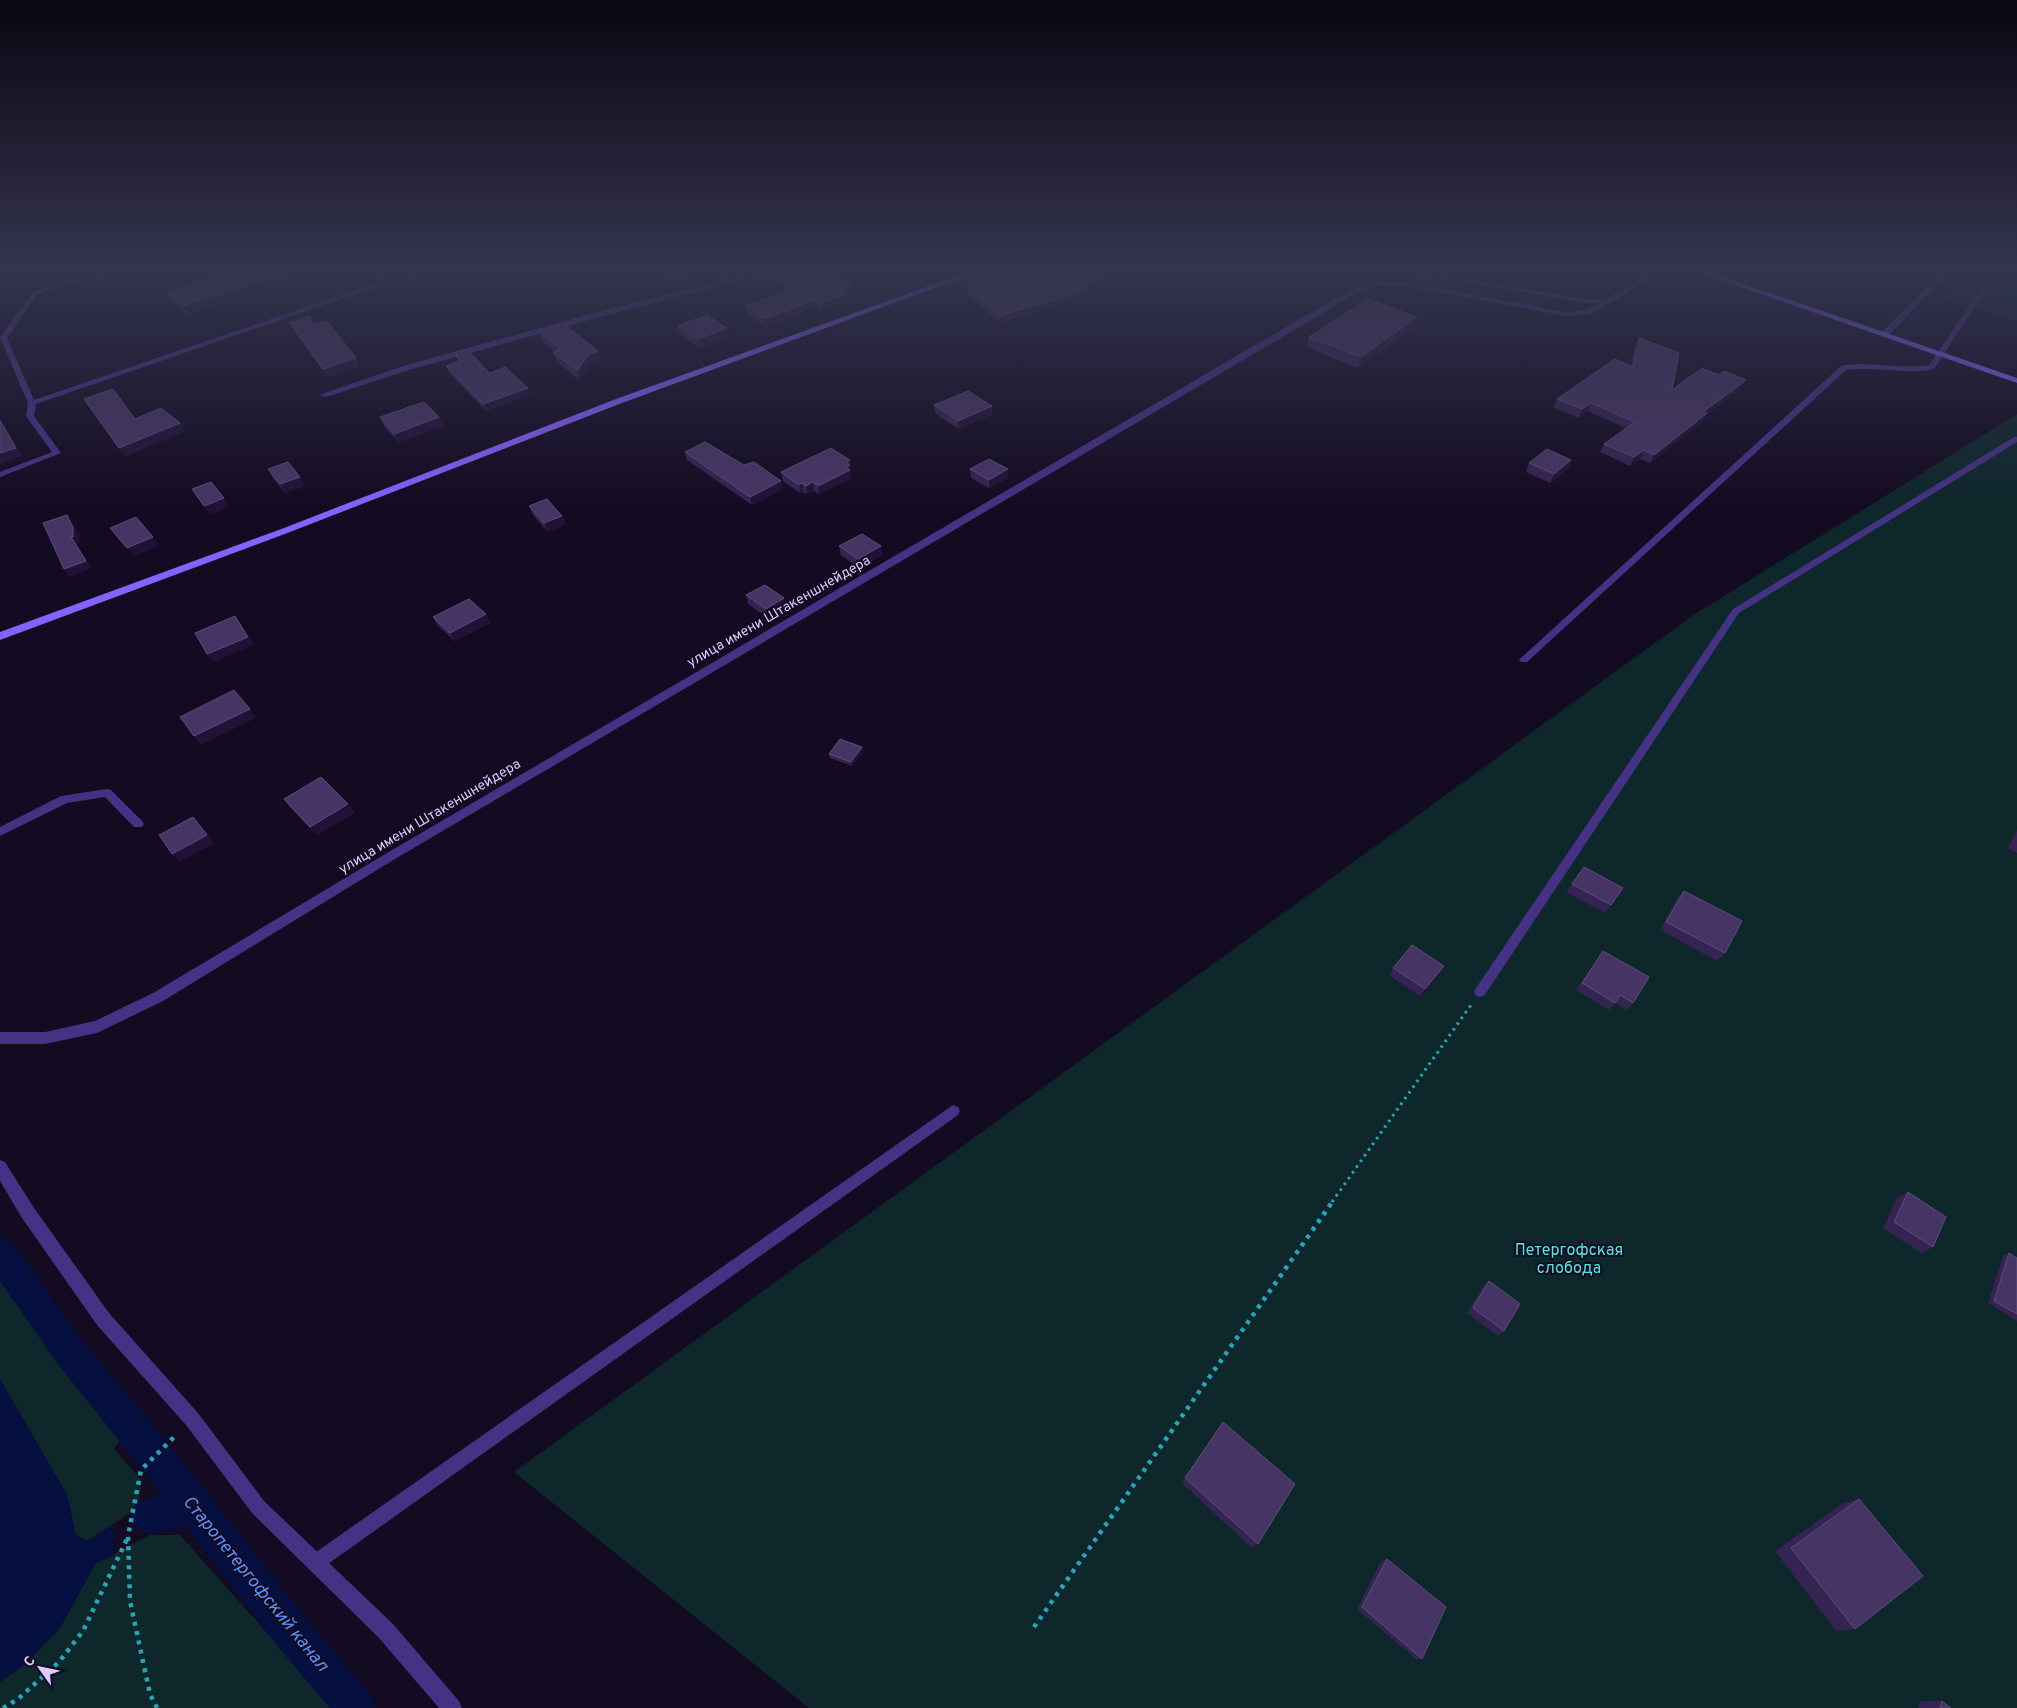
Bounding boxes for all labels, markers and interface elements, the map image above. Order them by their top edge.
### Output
street label: улица имени Штакеншнейдера [684,552,874,672]
street label: улица имени Штакеншнейдера [336,756,524,878]
park label: Петергофская слобода [1515,1241,1623,1279]
water label: Старопетергофский канал [177,1491,333,1677]
north arrow [15,1643,65,1693]
text: С [21,1653,40,1670]

